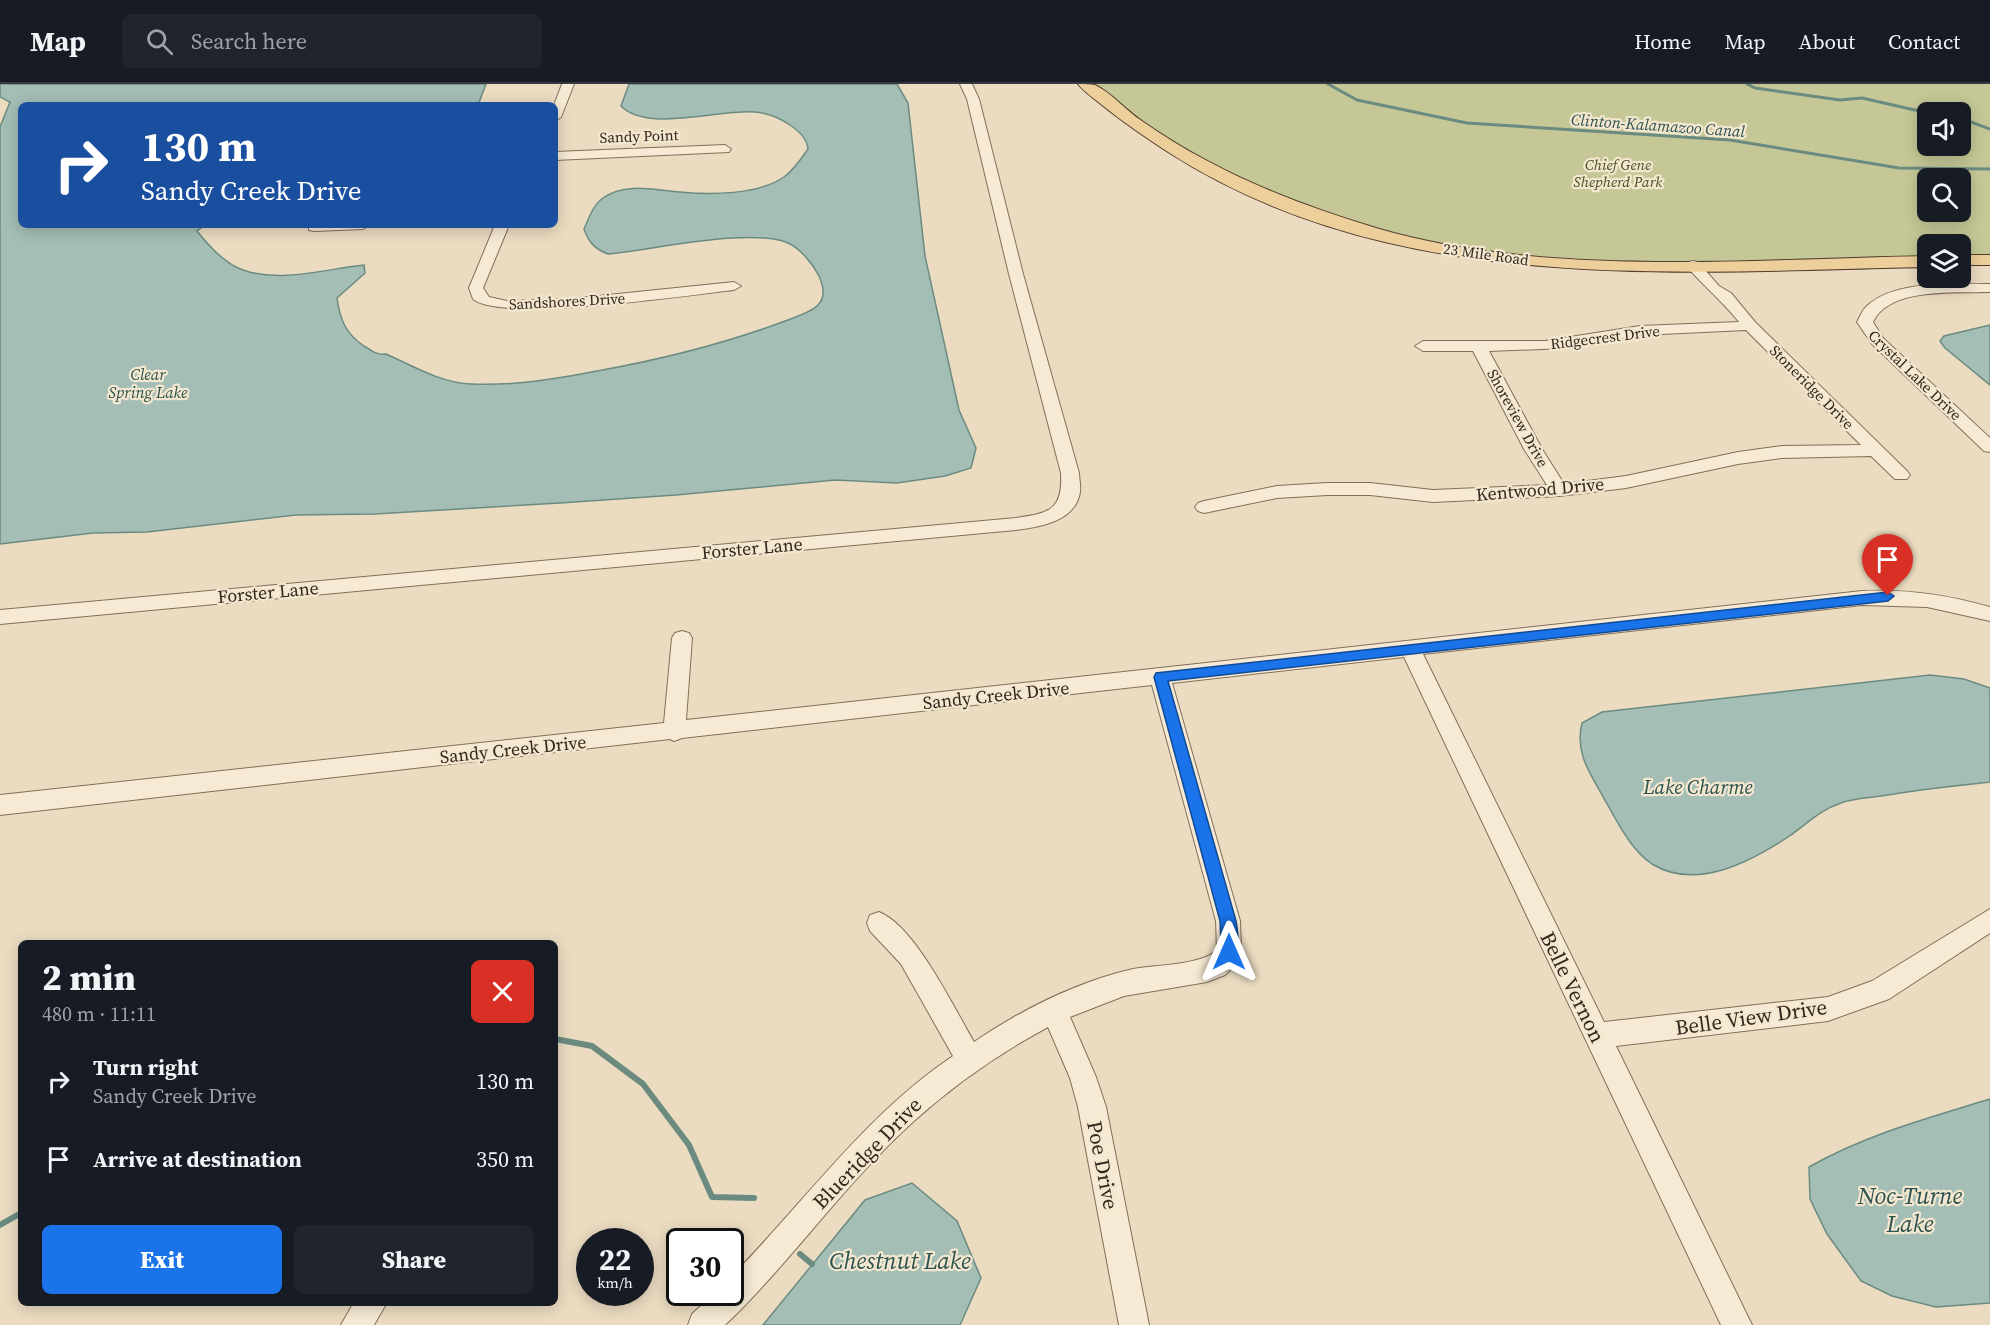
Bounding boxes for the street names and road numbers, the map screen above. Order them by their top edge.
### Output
street label: Sandy Point [599,124,679,148]
street label: 23 Mile Road [1442,238,1531,270]
street label: Sandshores Drive [508,287,626,315]
street label: Ridgecrest Drive [1549,320,1661,354]
street label: Crystal Lake Drive [1864,325,1967,425]
street label: Stoneridge Drive [1765,340,1859,434]
street label: Shoreview Drive [1482,365,1554,471]
street label: Kentwood Drive [1475,471,1605,507]
street label: Forster Lane [700,531,804,565]
street label: Forster Lane [216,575,320,609]
street label: Sandy Creek Drive [922,675,1070,715]
street label: Sandy Creek Drive [439,729,587,769]
street label: Belle Vernon [1534,927,1613,1048]
street label: Belle View Drive [1673,992,1829,1042]
street label: Blueridge Drive [806,1091,928,1215]
street label: Poe Drive [1080,1118,1126,1212]

